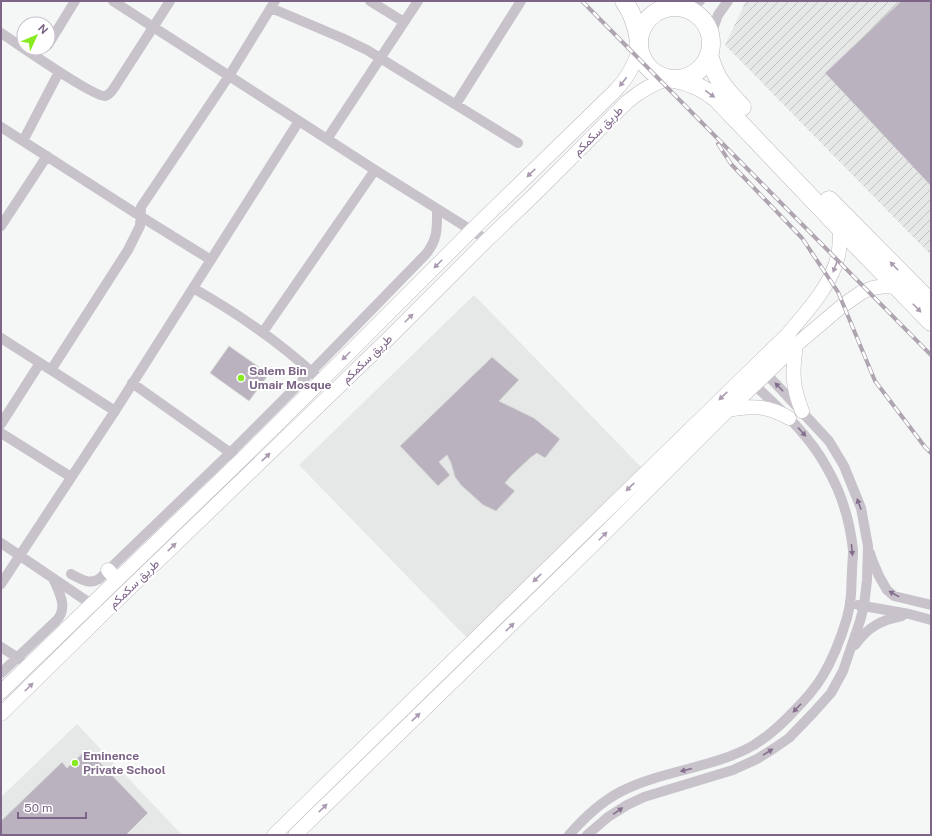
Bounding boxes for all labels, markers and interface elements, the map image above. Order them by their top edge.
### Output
north arrow [16,16,56,56]
text: N [36,22,50,36]
one-way arrow [619,76,627,87]
one-way arrow [704,89,715,98]
street label: طريق سكمكم [570,103,627,159]
one-way arrow [526,168,536,178]
one-way arrow [433,259,443,269]
one-way arrow [831,261,837,273]
one-way arrow [889,261,899,271]
one-way arrow [912,303,922,313]
one-way arrow [404,313,414,323]
street label: طريق سكمكم [339,331,396,387]
one-way arrow [341,351,351,361]
place label: Salem Bin Umair Mosque [249,364,332,392]
marker: Salem Bin Umair Mosque [236,373,246,383]
one-way arrow [774,382,783,392]
one-way arrow [718,391,728,401]
one-way arrow [797,427,807,437]
one-way arrow [261,452,271,462]
one-way arrow [625,482,635,492]
one-way arrow [855,498,861,510]
one-way arrow [598,531,608,541]
one-way arrow [167,542,177,552]
one-way arrow [848,544,855,556]
street label: طريق سكمكم [106,556,163,612]
one-way arrow [532,573,542,582]
one-way arrow [888,591,900,597]
one-way arrow [505,622,515,631]
one-way arrow [24,682,34,692]
one-way arrow [792,703,802,713]
one-way arrow [411,712,421,722]
one-way arrow [763,748,773,756]
place label: Eminence Private School [83,749,166,777]
marker: Eminence Private School [70,758,80,768]
one-way arrow [680,767,692,773]
scale bar [18,794,86,820]
text: 50 m [24,801,52,815]
one-way arrow [318,803,328,813]
one-way arrow [612,807,623,815]

